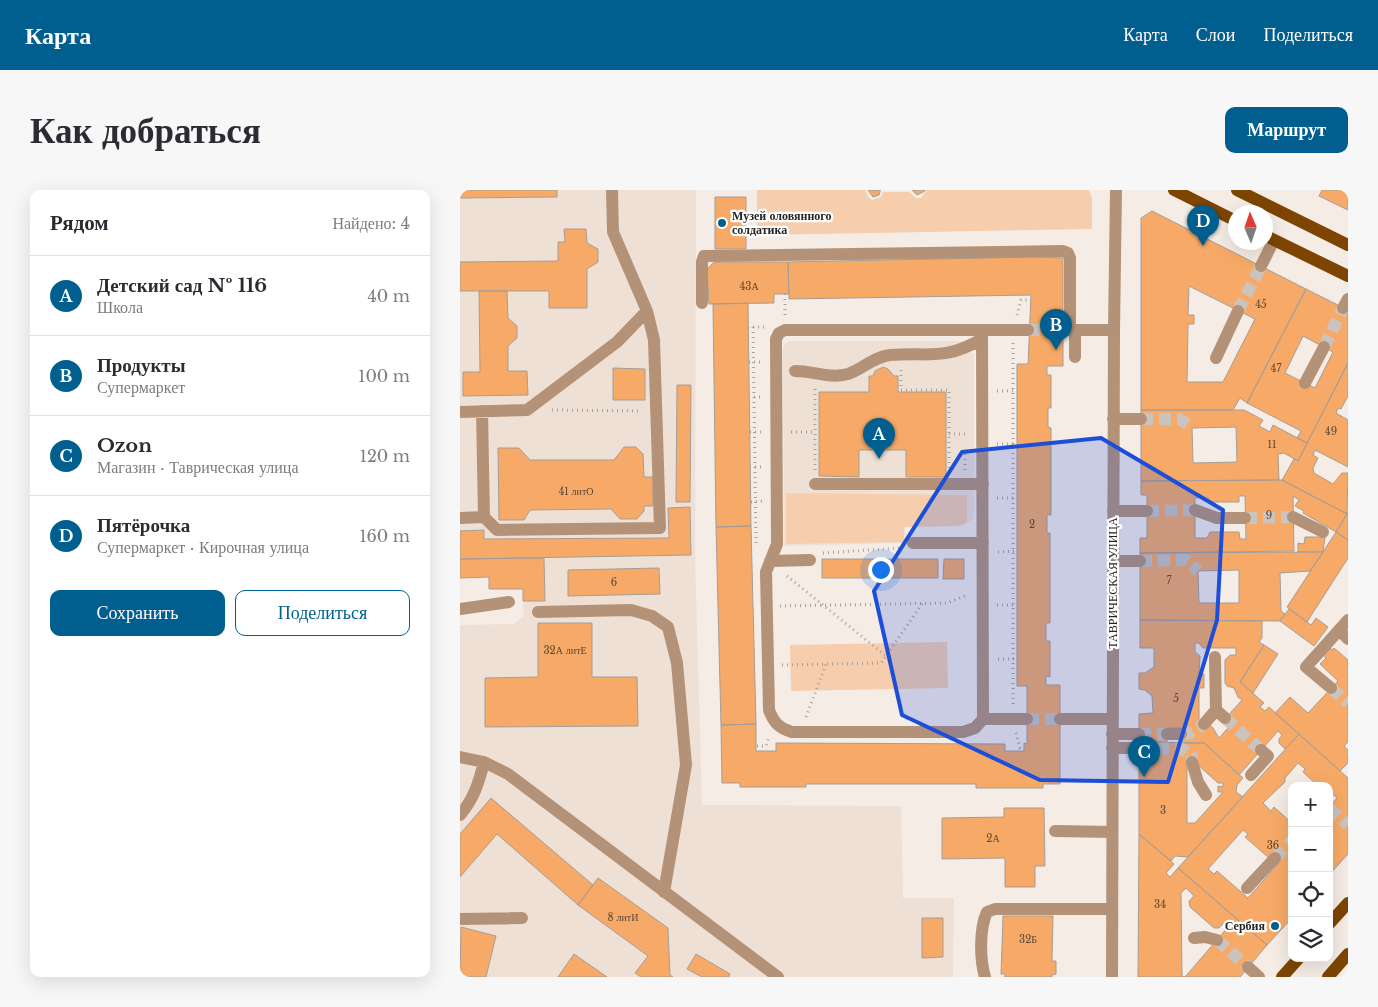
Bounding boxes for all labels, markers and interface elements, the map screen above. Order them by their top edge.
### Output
text: Карта [25,21,91,50]
text: Карта [1123,24,1168,46]
text: Слои [1196,24,1235,46]
text: Поделиться [1263,24,1353,46]
button: Маршрут [1225,107,1348,153]
text: Как добраться [30,109,261,152]
pin: D [1187,205,1219,246]
north arrow [1228,205,1273,250]
place label: Музей оловянного солдатика [732,208,832,237]
text: Рядом [50,210,109,236]
text: Найдено: 4 [332,213,410,233]
marker: Музей оловянного солдатика [716,217,728,229]
text: Детский сад № 116 [97,274,267,297]
house number: 43А [739,280,759,293]
text: A [60,286,72,306]
text: 40 m [367,286,410,306]
text: Школа [97,297,143,317]
house number: 45 [1255,298,1267,311]
pin: B [1040,309,1072,350]
text: Продукты [97,354,186,377]
house number: 47 [1271,362,1282,375]
text: B [60,366,72,386]
text: 100 m [358,366,410,386]
text: Супермаркет [97,377,185,397]
pin: A [863,418,895,459]
house number: 49 [1325,425,1337,438]
text: Ozon [97,434,152,457]
house number: 11 [1268,438,1276,451]
text: C [59,446,73,466]
text: 120 m [360,446,410,466]
text: Магазин · Таврическая улица [97,457,299,477]
house number: 41 литО [558,485,594,498]
house number: 9 [1266,509,1272,522]
text: Пятёрочка [97,514,190,537]
street label: ТАВРИЧЕСКАЯ УЛИЦА [1105,517,1120,649]
house number: 2 [1029,518,1035,531]
text: D [59,526,73,546]
text: 160 m [359,526,410,546]
text: Супермаркет · Кирочная улица [97,537,309,557]
your location [868,557,894,583]
house number: 7 [1166,574,1172,587]
house number: 6 [611,576,617,589]
button: Сохранить [50,590,225,636]
button: Поделиться [235,590,410,636]
house number: 32А литЕ [543,644,587,657]
house number: 5 [1173,692,1179,705]
pin: C [1128,736,1160,777]
map controls [1288,782,1333,962]
button: + [1288,782,1333,827]
house number: 3 [1160,804,1166,817]
button: − [1288,827,1333,872]
house number: 2А [986,832,1000,845]
house number: 36 [1267,839,1279,852]
button: locate [1288,872,1333,917]
house number: 34 [1154,898,1166,911]
house number: 8 литИ [608,911,638,924]
button: layers [1288,917,1333,962]
place label: Сербия [1225,918,1266,933]
marker: Сербия [1269,920,1281,932]
house number: 32Б [1019,933,1037,946]

